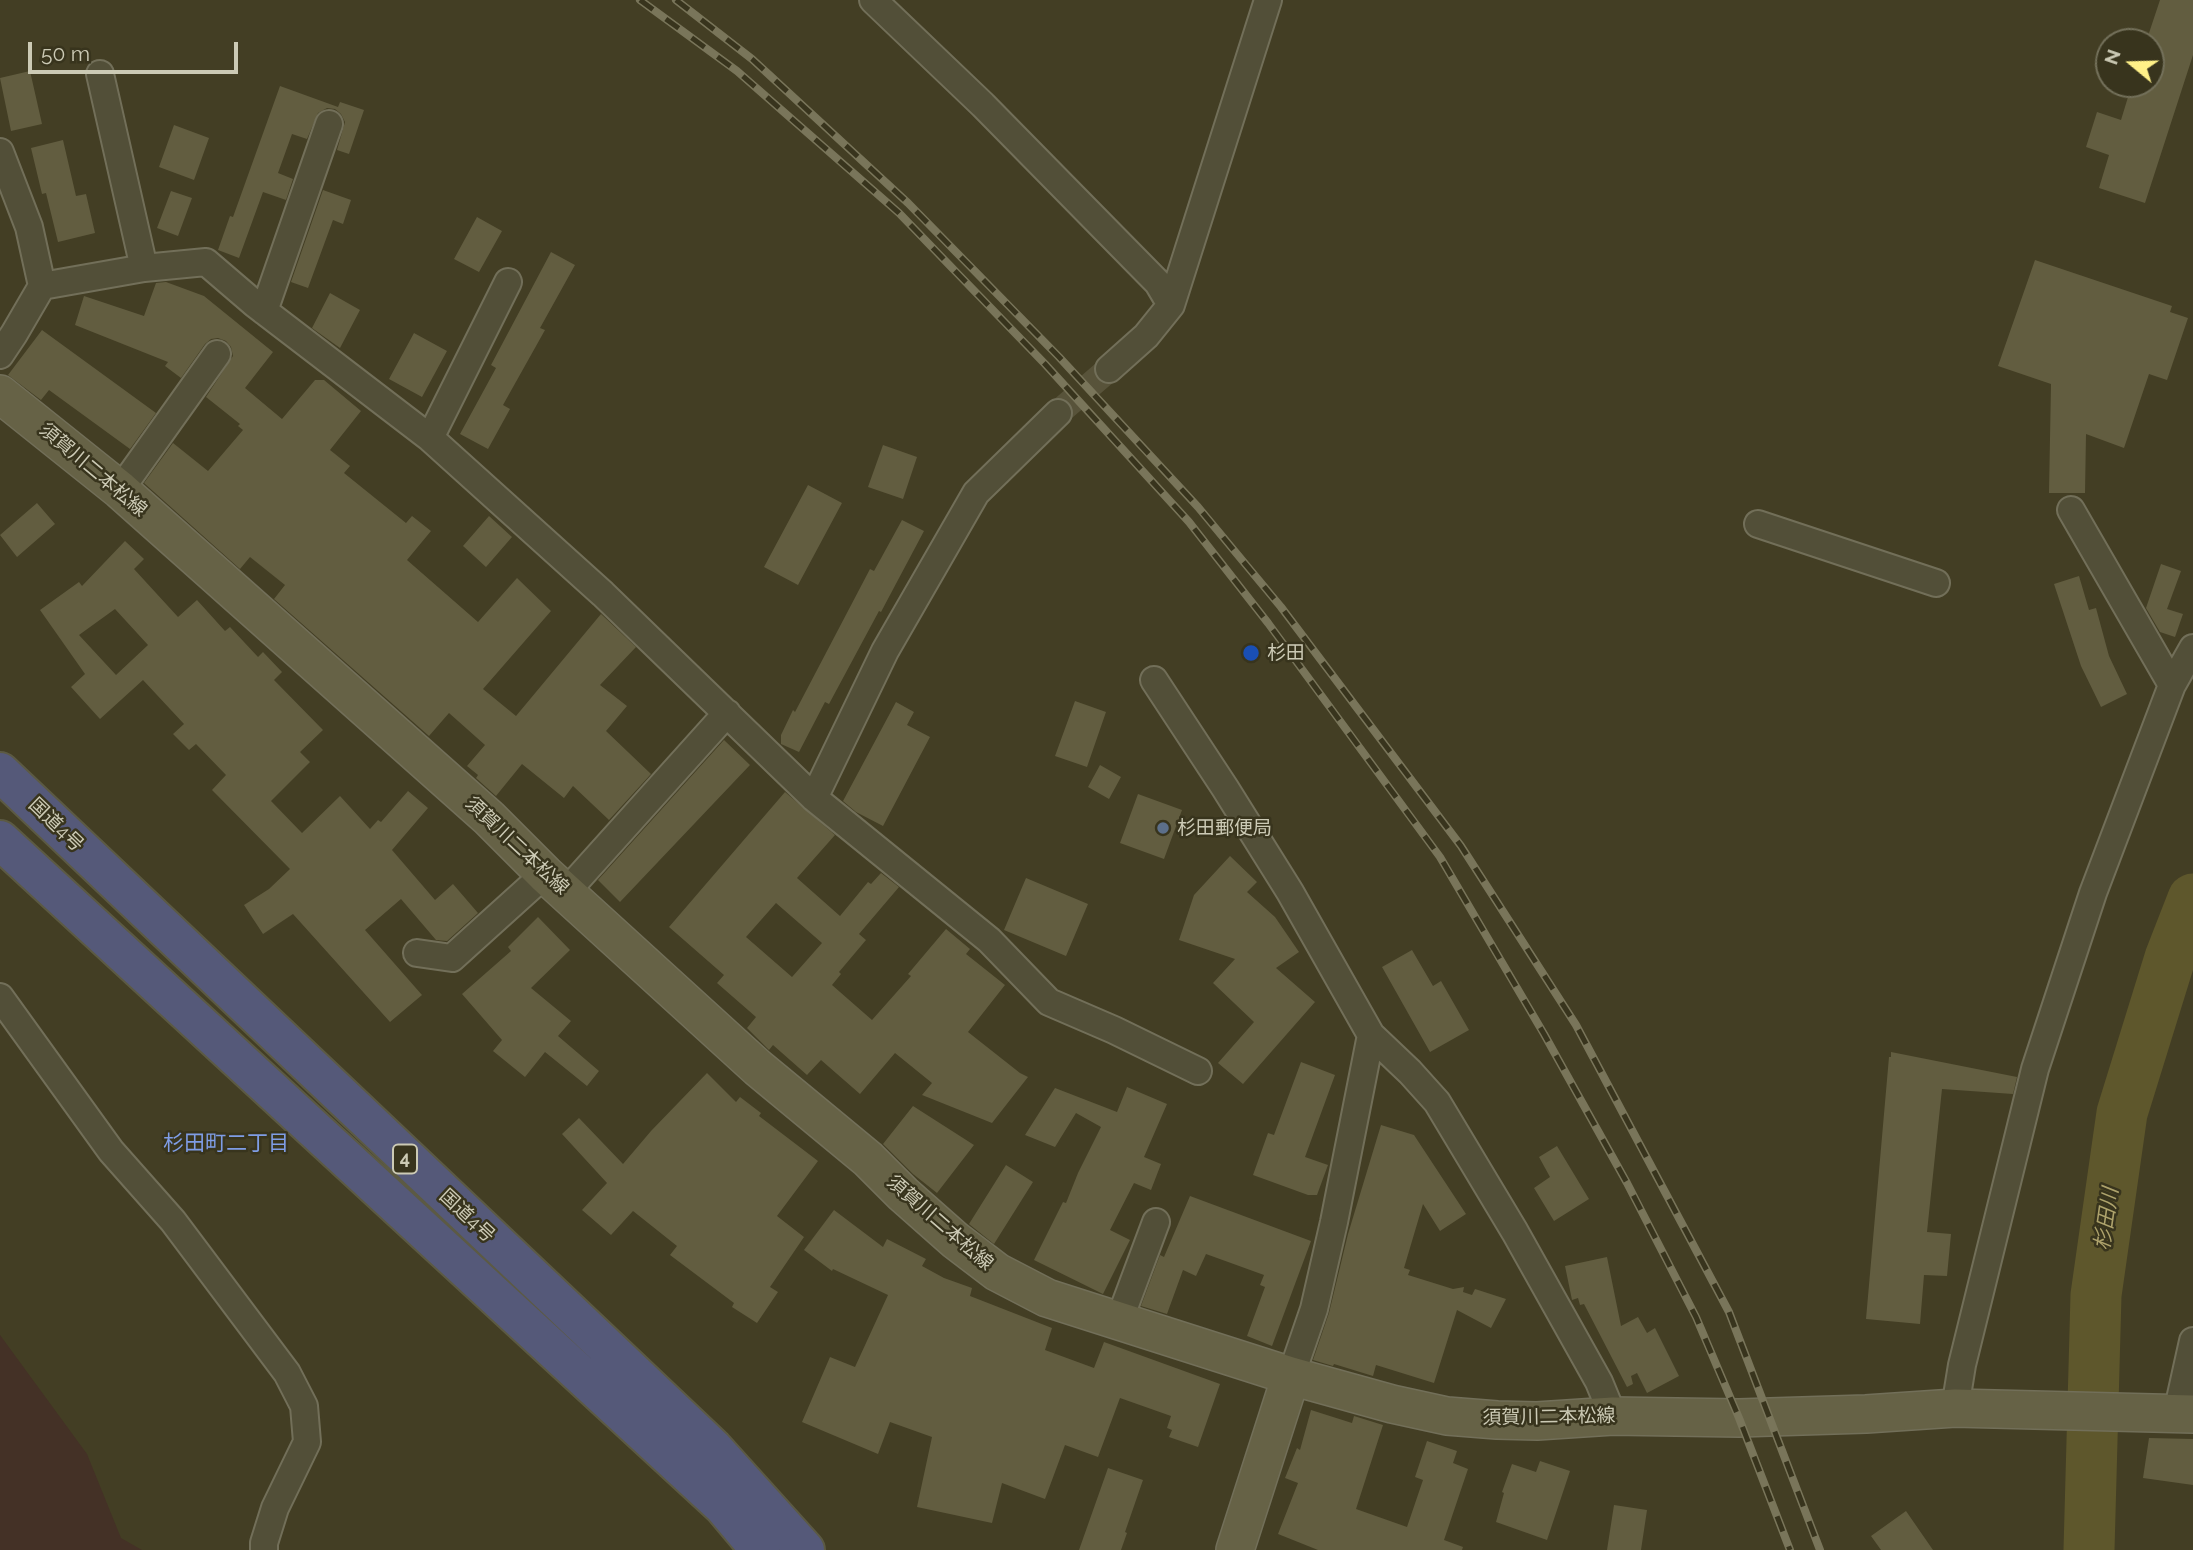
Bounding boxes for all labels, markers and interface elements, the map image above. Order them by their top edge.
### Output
scale bar [32,28,242,72]
north arrow [2095,28,2165,98]
text: 50 m [41,41,90,66]
text: N [2099,46,2125,67]
street label: 須賀川二本松線 [35,419,151,521]
place label: 杉田 [1267,642,1305,664]
marker: 杉田 [1241,643,1261,663]
street label: 須賀川二本松線 [461,792,573,900]
street label: 国道4号 [24,793,88,857]
place label: 杉田郵便局 [1177,817,1272,839]
marker: 杉田郵便局 [1155,820,1171,836]
district label: 杉田町二丁目 [163,1131,289,1157]
road number: 4 [393,1144,417,1174]
street label: 須賀川二本松線 [882,1171,998,1275]
street label: 国道4号 [435,1185,499,1247]
water label: 杉田川 [2090,1186,2124,1252]
street label: 須賀川二本松線 [1482,1404,1616,1430]

